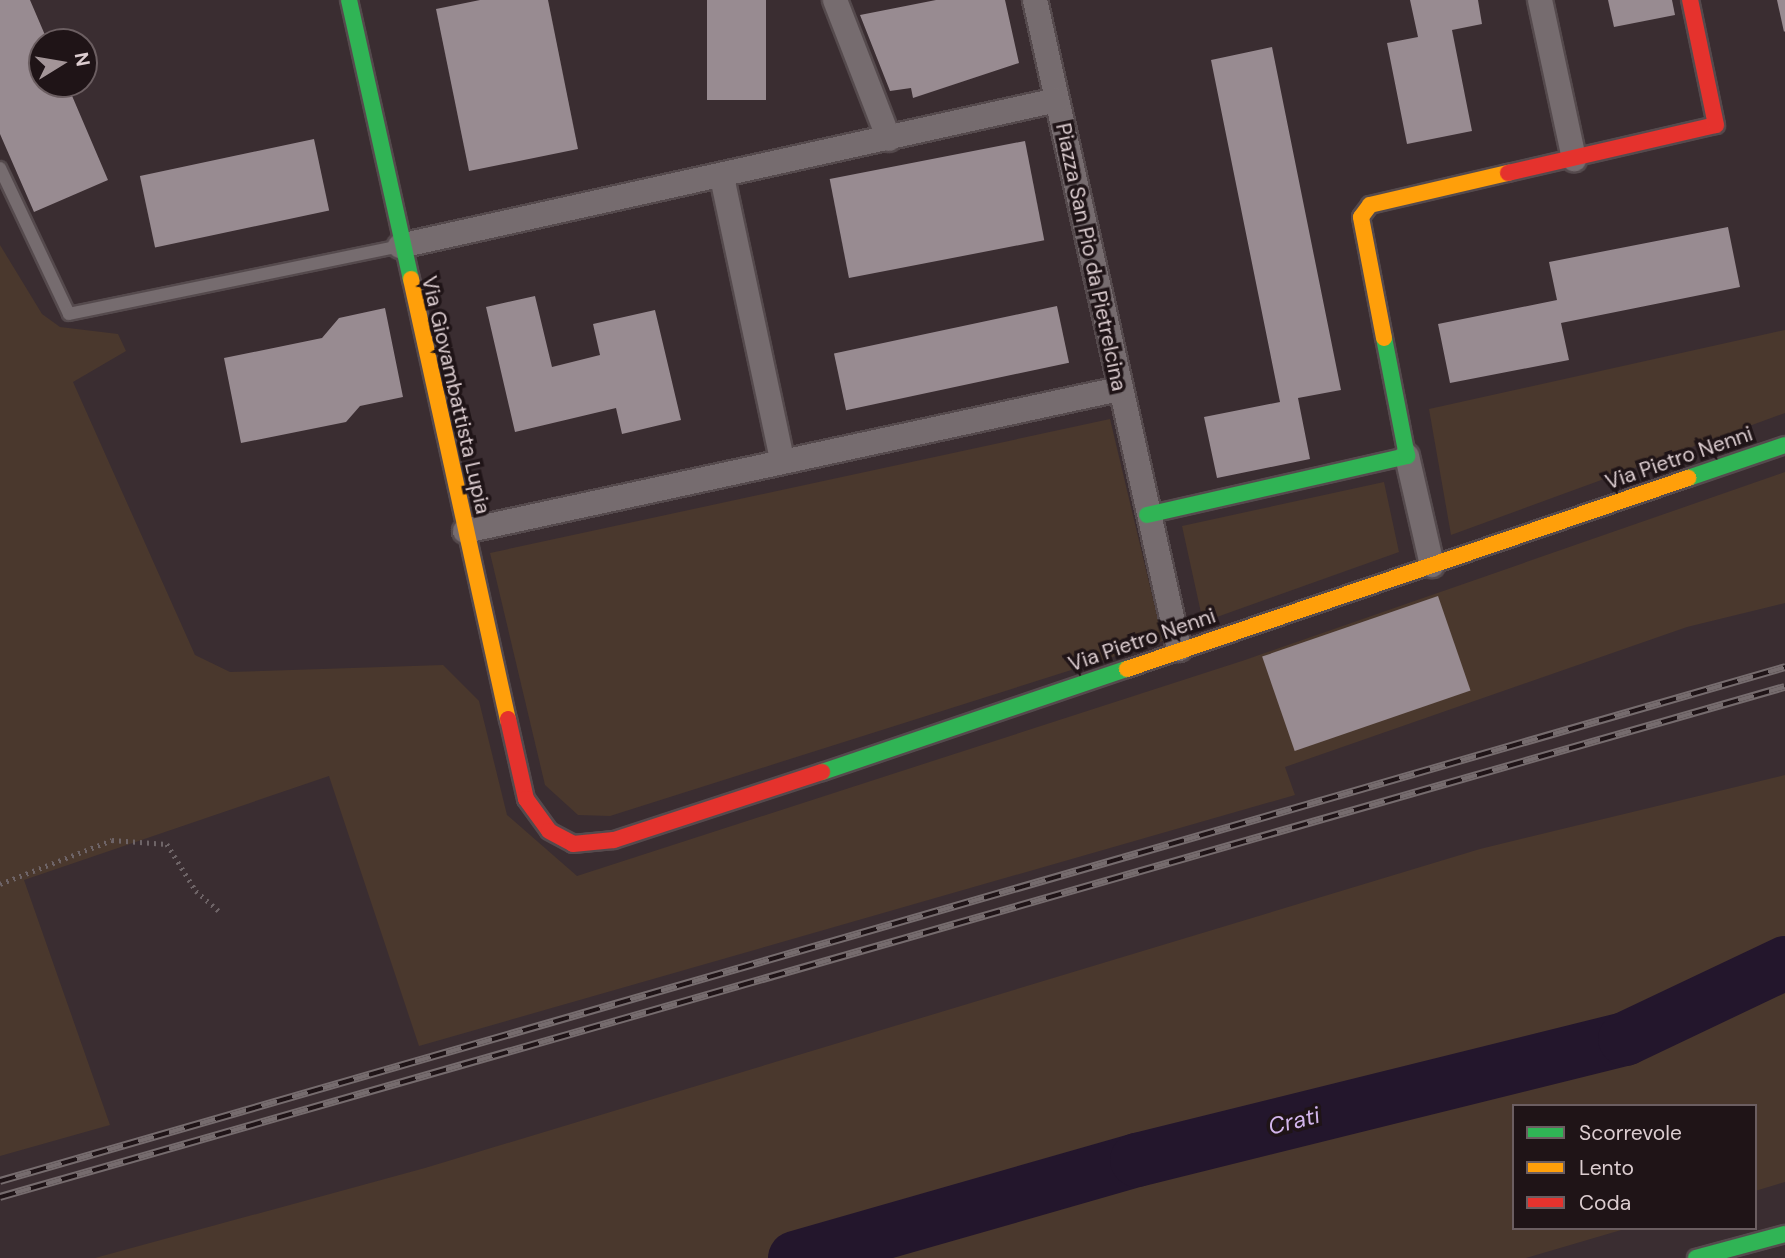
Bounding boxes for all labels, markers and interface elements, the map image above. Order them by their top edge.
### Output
north arrow [28,28,98,98]
text: N [69,50,96,68]
street label: Piazza San Pio da Pietrelcina [1050,121,1132,393]
street label: Via Giovambattista Lupia [416,274,496,516]
street label: Via Pietro Nenni [1602,421,1756,495]
street label: Via Pietro Nenni [1065,603,1219,677]
water label: Crati [1265,1101,1323,1141]
legend [1512,1104,1757,1230]
text: Scorrevole [1579,1119,1682,1147]
text: Lento [1579,1154,1634,1182]
text: Coda [1579,1189,1631,1217]

